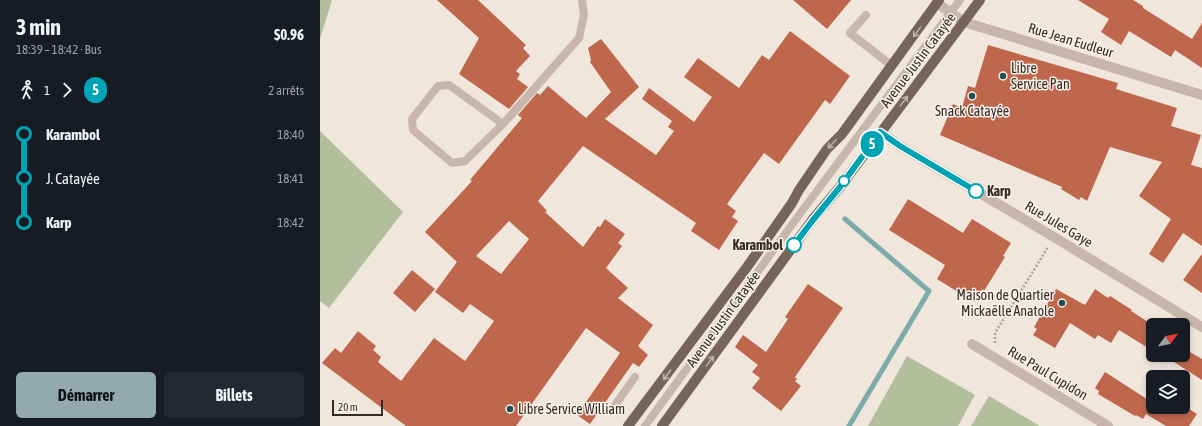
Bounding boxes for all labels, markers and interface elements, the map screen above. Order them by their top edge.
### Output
street label: Avenue Justin Catayée [877,9,959,111]
text: 3 min [16,14,61,40]
street label: Rue Jean Eudleur [1026,19,1116,61]
text: $0.96 [274,26,304,43]
one-way arrow [913,26,921,37]
text: 18:39 – 18:42 · Bus [16,42,102,57]
place label: Libre Service Pan [1011,60,1070,92]
marker: Libre Service Pan [998,71,1008,81]
icon: walk [16,79,38,101]
icon: forward [56,79,78,101]
text: 5 [92,82,99,98]
text: 1 [44,83,50,98]
text: 2 arrêts [268,83,304,98]
marker: Snack Catayée [967,91,977,101]
one-way arrow [899,95,908,106]
place label: Snack Catayée [935,103,1009,119]
text: Karambol [46,126,100,143]
text: 18:40 [277,127,304,142]
line badge: 5 [859,131,885,157]
text: 5 [869,136,875,152]
one-way arrow [827,139,837,149]
text: J. Catayée [46,170,100,187]
text: 18:41 [277,171,304,186]
unlabelled marker [838,175,850,187]
marker: Karp [968,183,984,199]
place label: Karp [987,183,1011,199]
street label: Rue Jules Gaye [1022,198,1096,250]
text: Karp [46,214,72,231]
text: 18:42 [277,215,304,230]
place label: Karambol [733,237,783,253]
marker: Karambol [786,237,802,253]
street label: Avenue Justin Catayée [683,268,763,370]
place label: Maison de Quartier Mickaëlle Anatole [957,287,1055,319]
marker: Maison de Quartier Mickaëlle Anatole [1057,298,1067,308]
north arrow [1146,318,1190,362]
map controls [1146,318,1190,414]
street label: Rue Paul Cupidon [1005,343,1091,403]
one-way arrow [706,355,714,366]
one-way arrow [663,369,671,380]
button: layers [1146,370,1190,414]
button: Démarrer [16,372,156,418]
button: Billets [164,372,304,418]
scale bar [332,398,383,417]
text: 20 m [338,401,358,413]
place label: Libre Service William [518,401,625,417]
marker: Libre Service William [505,404,515,414]

